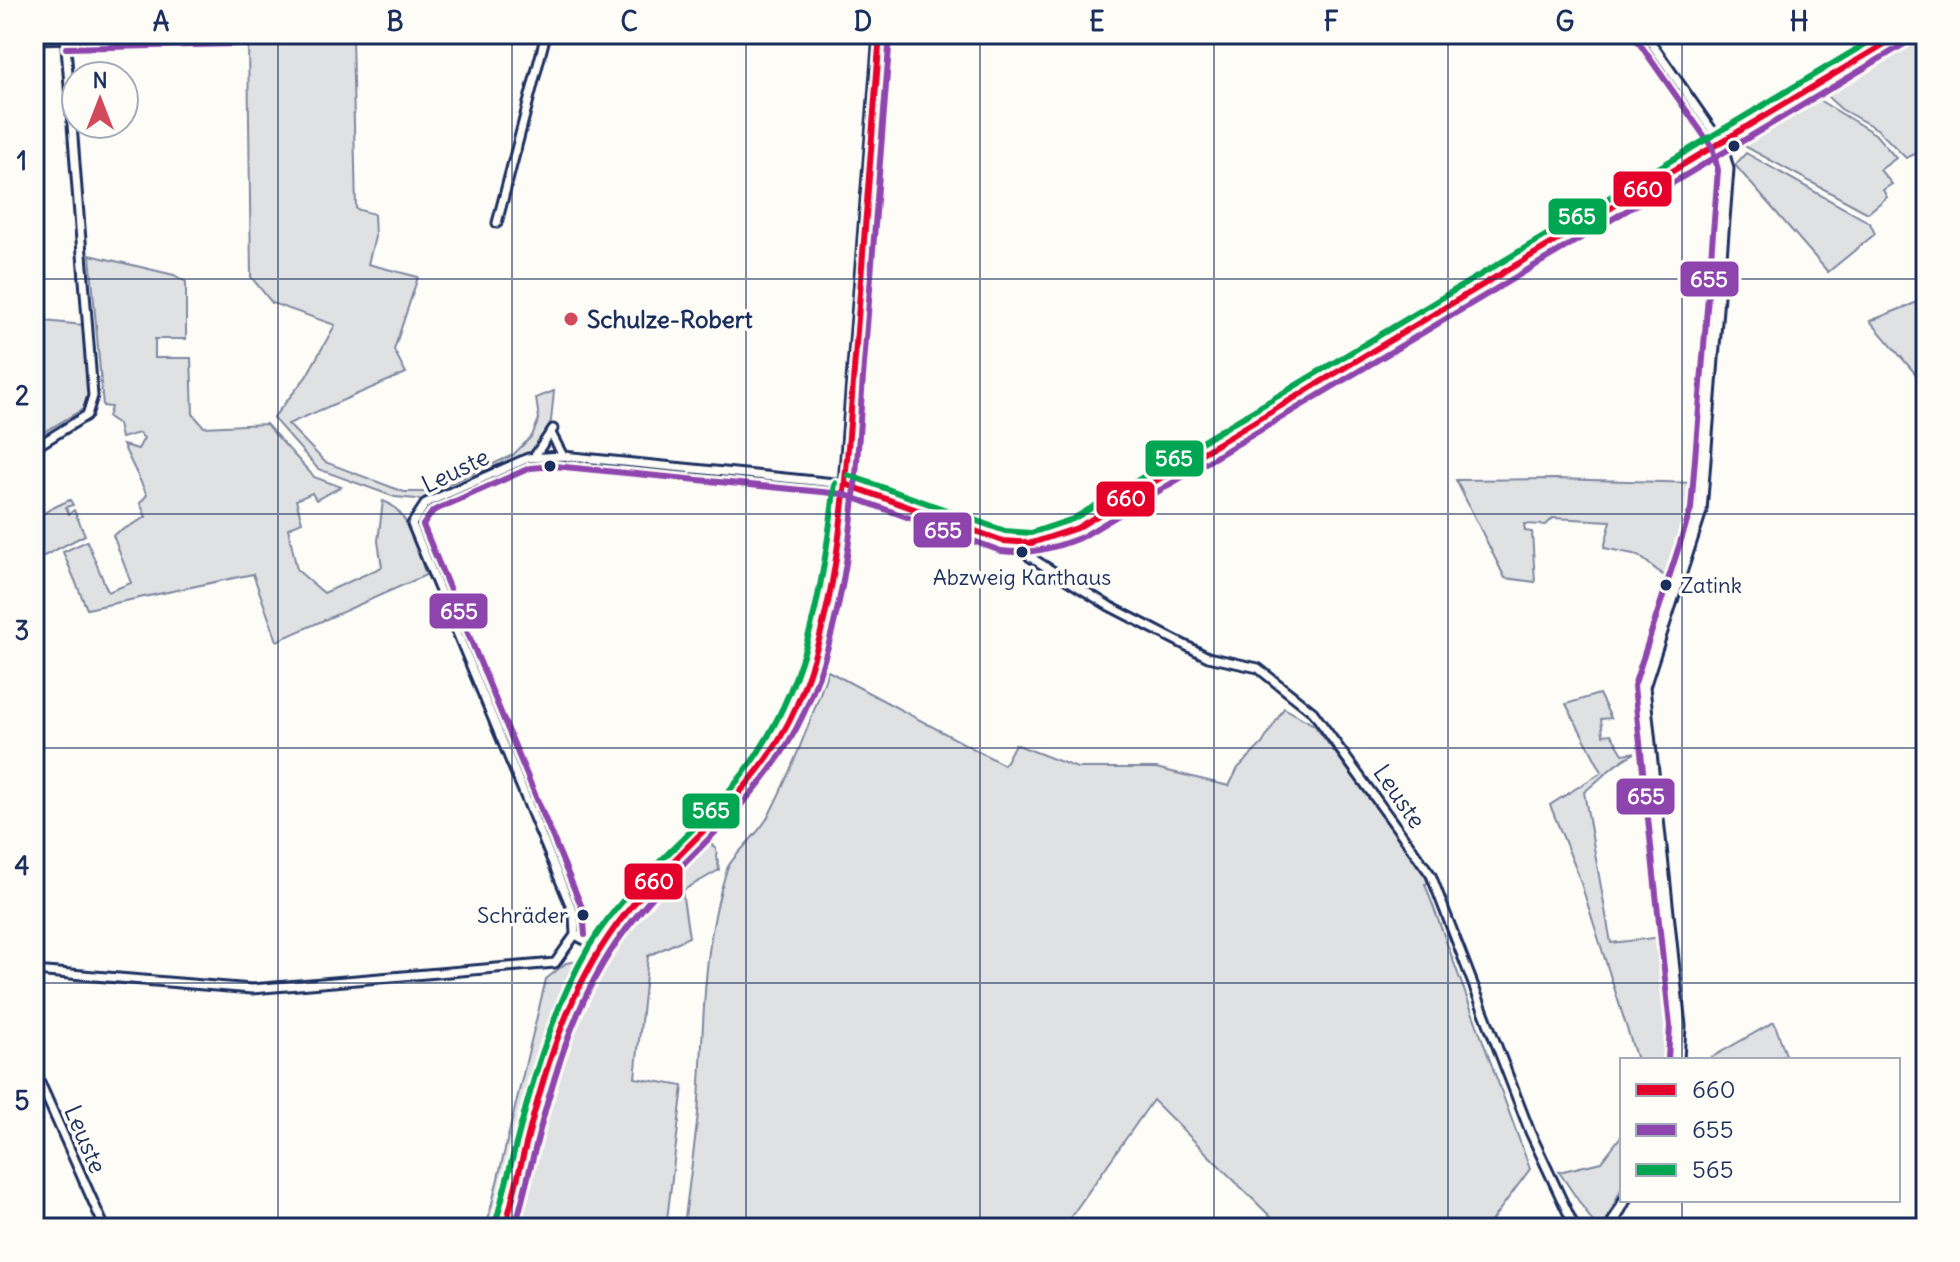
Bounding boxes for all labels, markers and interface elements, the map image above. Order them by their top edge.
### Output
text: A [153,5,170,38]
text: B [386,5,404,38]
text: C [620,5,638,38]
text: D [854,5,872,38]
text: E [1089,5,1105,38]
text: F [1324,5,1339,38]
text: G [1556,5,1575,38]
text: H [1790,5,1808,38]
north arrow [60,60,140,140]
text: N [92,66,108,94]
unlabelled marker [1726,138,1742,154]
text: 1 [17,144,27,177]
line badge: 660 [1612,170,1673,208]
text: 660 [1623,175,1663,203]
line badge: 565 [1547,197,1608,236]
text: 565 [1558,202,1596,230]
line badge: 655 [1679,260,1740,298]
text: 655 [1690,265,1728,293]
place label: Schulze-Robert [587,304,753,334]
marker: Schulze-Robert [562,310,580,328]
text: 2 [15,379,29,412]
line badge: 565 [1144,439,1205,478]
street label: Leuste [417,441,493,499]
text: 565 [1155,444,1193,472]
unlabelled marker [542,458,558,474]
line badge: 660 [1095,480,1156,518]
text: 660 [1106,484,1146,512]
line badge: 655 [912,511,973,549]
text: 655 [924,516,962,544]
marker: Abzweig Karthaus [1014,544,1030,560]
place label: Abzweig Karthaus [933,563,1111,591]
place label: Zatink [1681,571,1742,599]
marker: Zatink [1658,577,1674,593]
line badge: 655 [428,592,489,630]
text: 655 [440,597,478,625]
text: 3 [15,614,29,647]
street label: Leuste [1367,758,1433,834]
line badge: 655 [1615,777,1676,816]
text: 655 [1627,782,1665,810]
line badge: 565 [681,792,741,830]
text: 565 [692,796,730,824]
text: 4 [14,849,30,882]
line badge: 660 [623,862,684,901]
text: 660 [634,867,674,895]
place label: Schräder [477,901,568,929]
marker: Schräder [575,907,591,923]
legend [1620,1058,1900,1202]
text: 660 [1692,1074,1736,1104]
text: 5 [15,1084,30,1117]
street label: Leuste [58,1100,114,1178]
text: 655 [1692,1114,1733,1144]
text: 565 [1692,1154,1733,1184]

